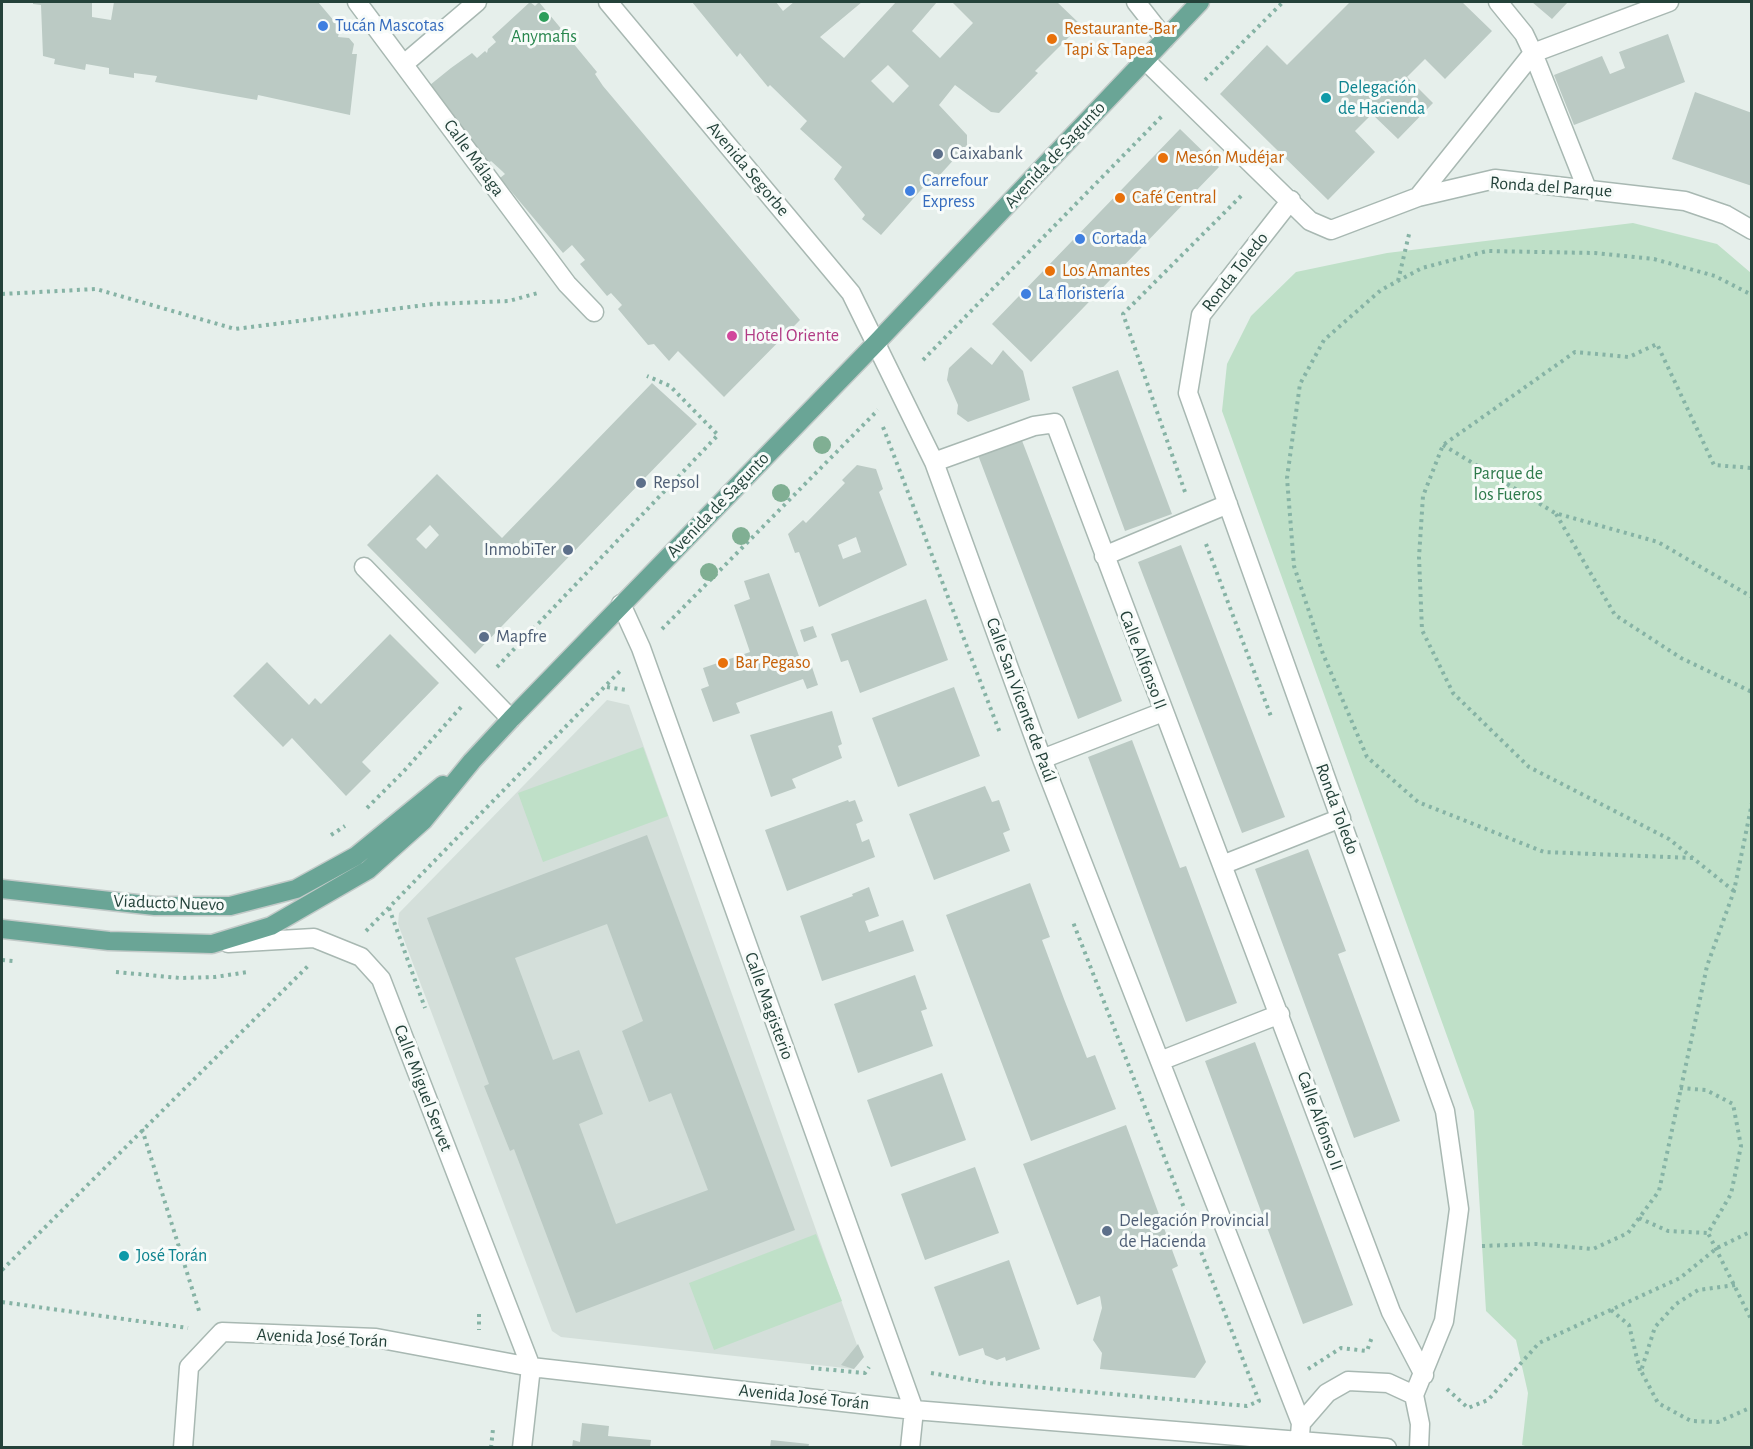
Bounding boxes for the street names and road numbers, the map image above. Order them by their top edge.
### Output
street label: Avenida de Sagunto [1000,97,1110,213]
street label: Calle Málaga [439,115,509,201]
street label: Avenida Segorbe [702,117,794,221]
street label: Ronda del Parque [1489,172,1613,202]
street label: Ronda Toledo [1197,228,1273,316]
street label: Avenida de Sagunto [662,448,774,562]
street label: Calle Alfonso II [1114,608,1172,712]
street label: Calle San Vicente de Paúl [981,615,1061,785]
street label: Ronda Toledo [1311,761,1363,857]
street label: Viaducto Nuevo [113,890,225,916]
street label: Calle Magisterio [740,949,798,1063]
street label: Calle Miguel Servet [389,1022,457,1154]
street label: Calle Alfonso II [1292,1068,1348,1174]
street label: Avenida José Torán [256,1324,388,1352]
street label: Avenida José Torán [738,1379,870,1415]

